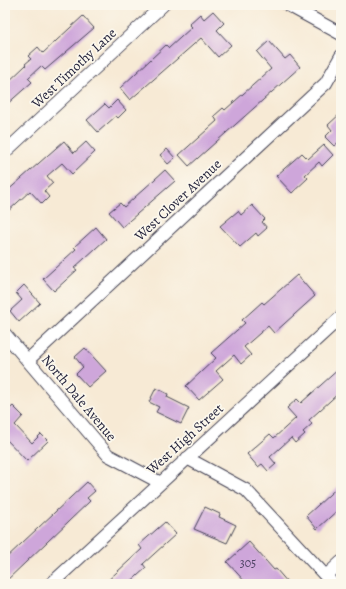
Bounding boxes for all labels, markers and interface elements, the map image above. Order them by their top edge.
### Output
street label: West Timothy Lane [27,24,121,113]
street label: West Clover Avenue [130,155,226,246]
street label: North Dale Avenue [37,351,121,445]
street label: West High Street [142,399,228,479]
house number: 305 [240,555,256,571]

